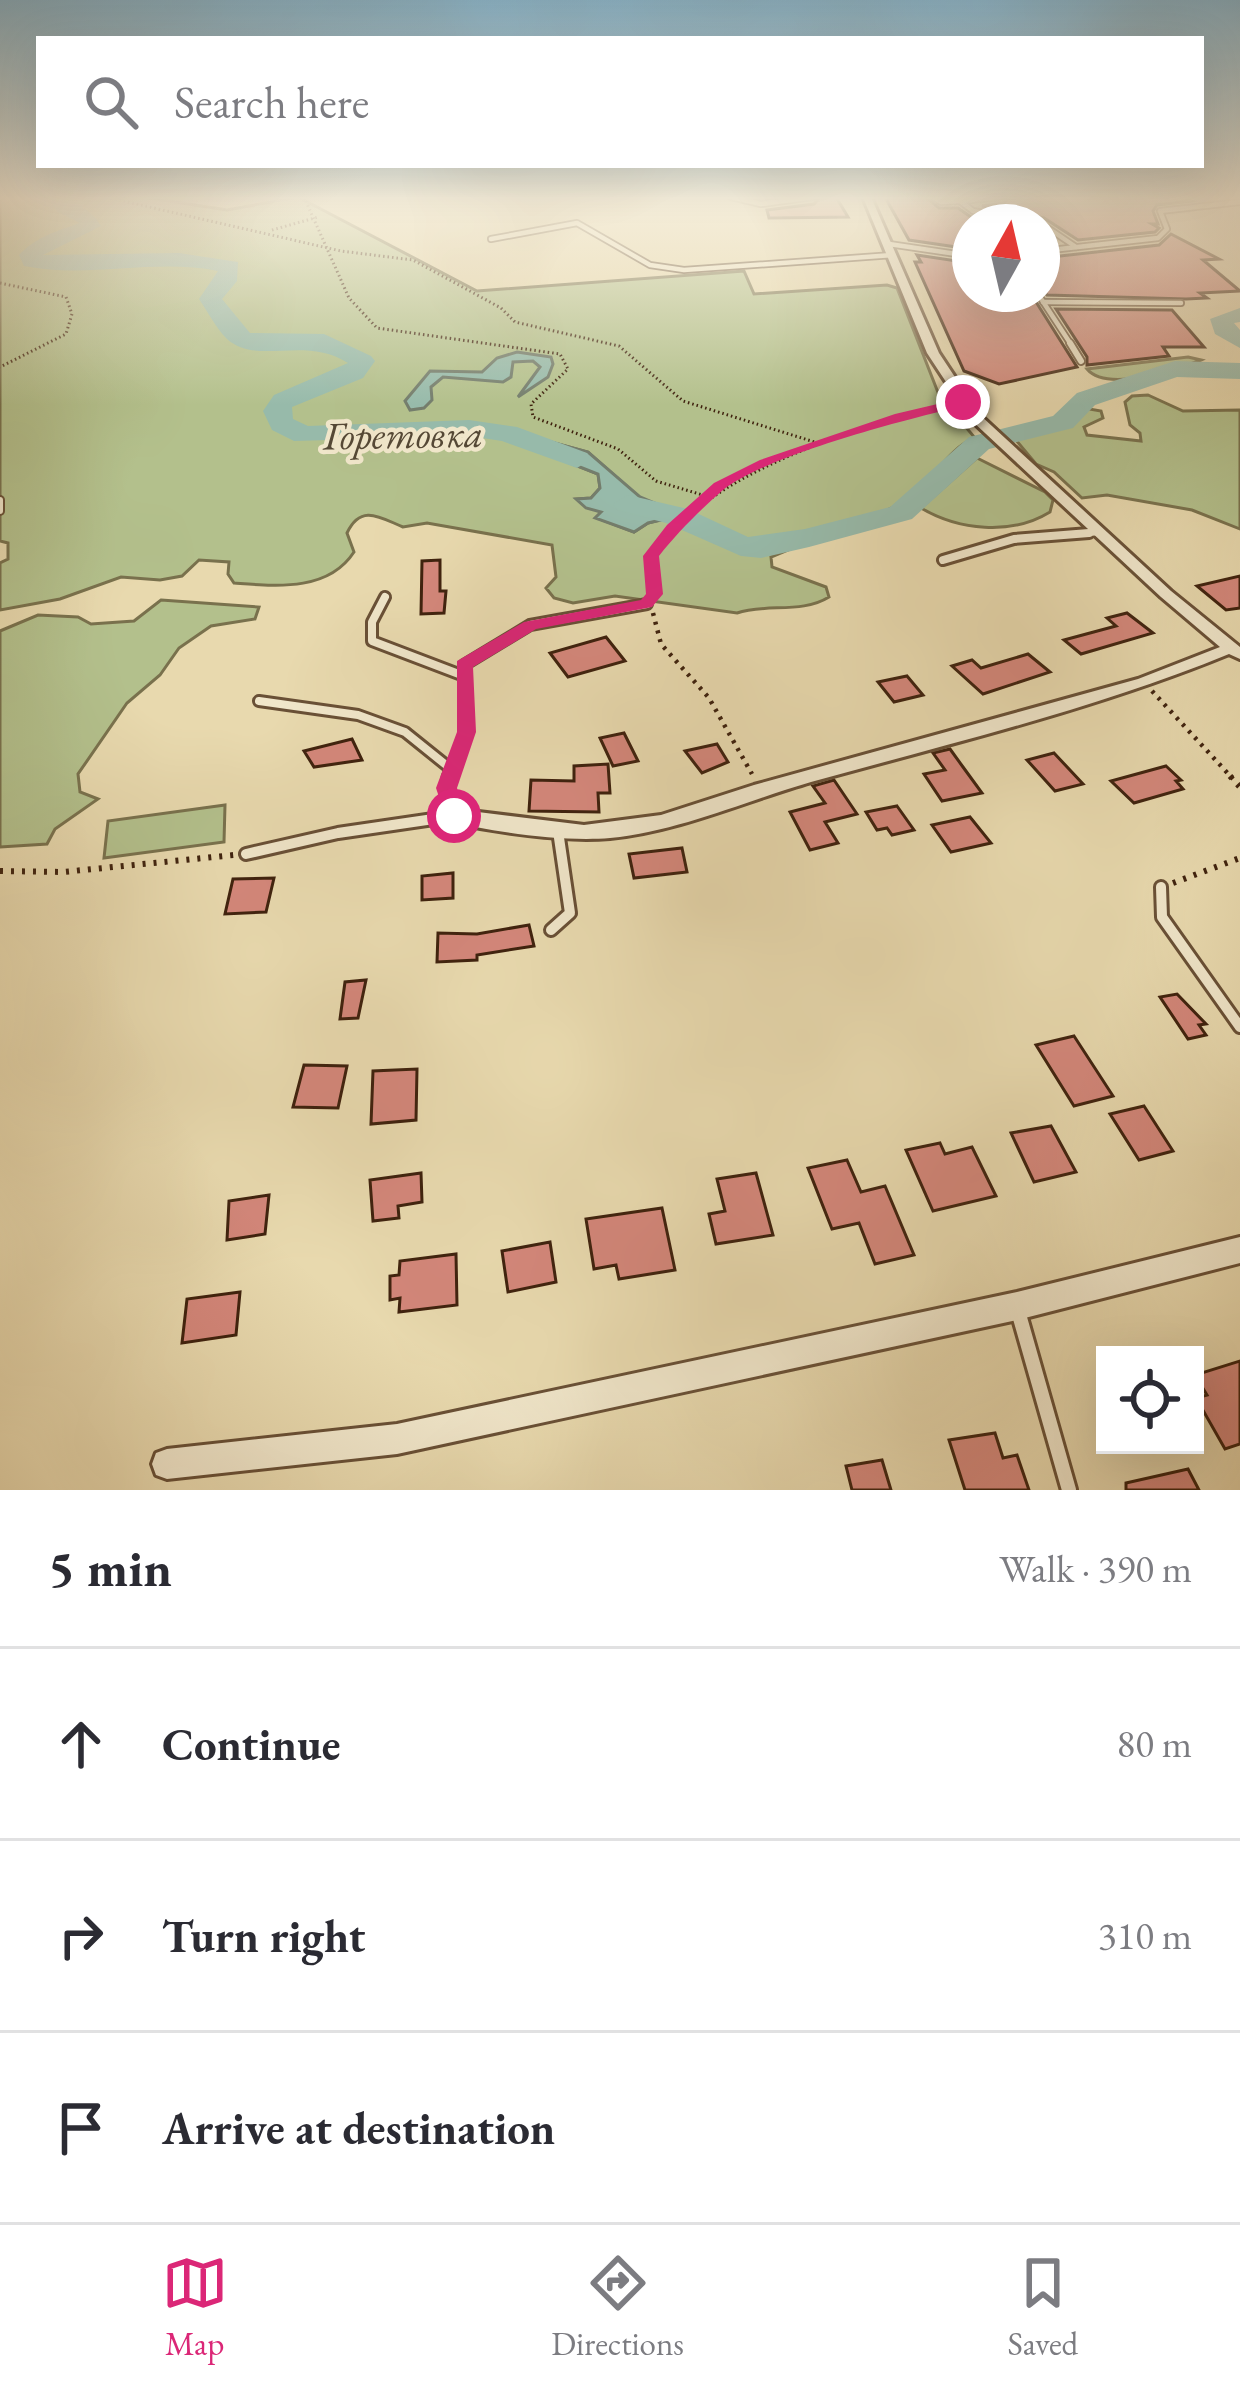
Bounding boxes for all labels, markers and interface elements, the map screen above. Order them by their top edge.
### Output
search box [36,36,1204,168]
icon: search [78,69,144,135]
text: Search here [174,73,369,131]
north arrow [952,204,1060,312]
route end [936,375,990,429]
water label: Горетовка [321,408,484,461]
route start [427,789,481,843]
map controls [1096,1346,1204,1454]
button: locate [1096,1346,1204,1454]
text: 5 min [48,1535,172,1601]
text: Walk · 390 m [999,1543,1192,1594]
icon: ahead [48,1711,114,1777]
text: Continue [162,1715,340,1773]
text: 80 m [1116,1718,1192,1769]
icon: right [48,1903,114,1969]
text: Turn right [162,1907,365,1965]
text: 310 m [1098,1910,1192,1961]
icon: arrive [48,2095,114,2161]
text: Arrive at destination [162,2099,555,2157]
tab: Map [162,2250,228,2365]
tab: Directions [551,2250,684,2365]
tab: Saved [1008,2250,1078,2365]

